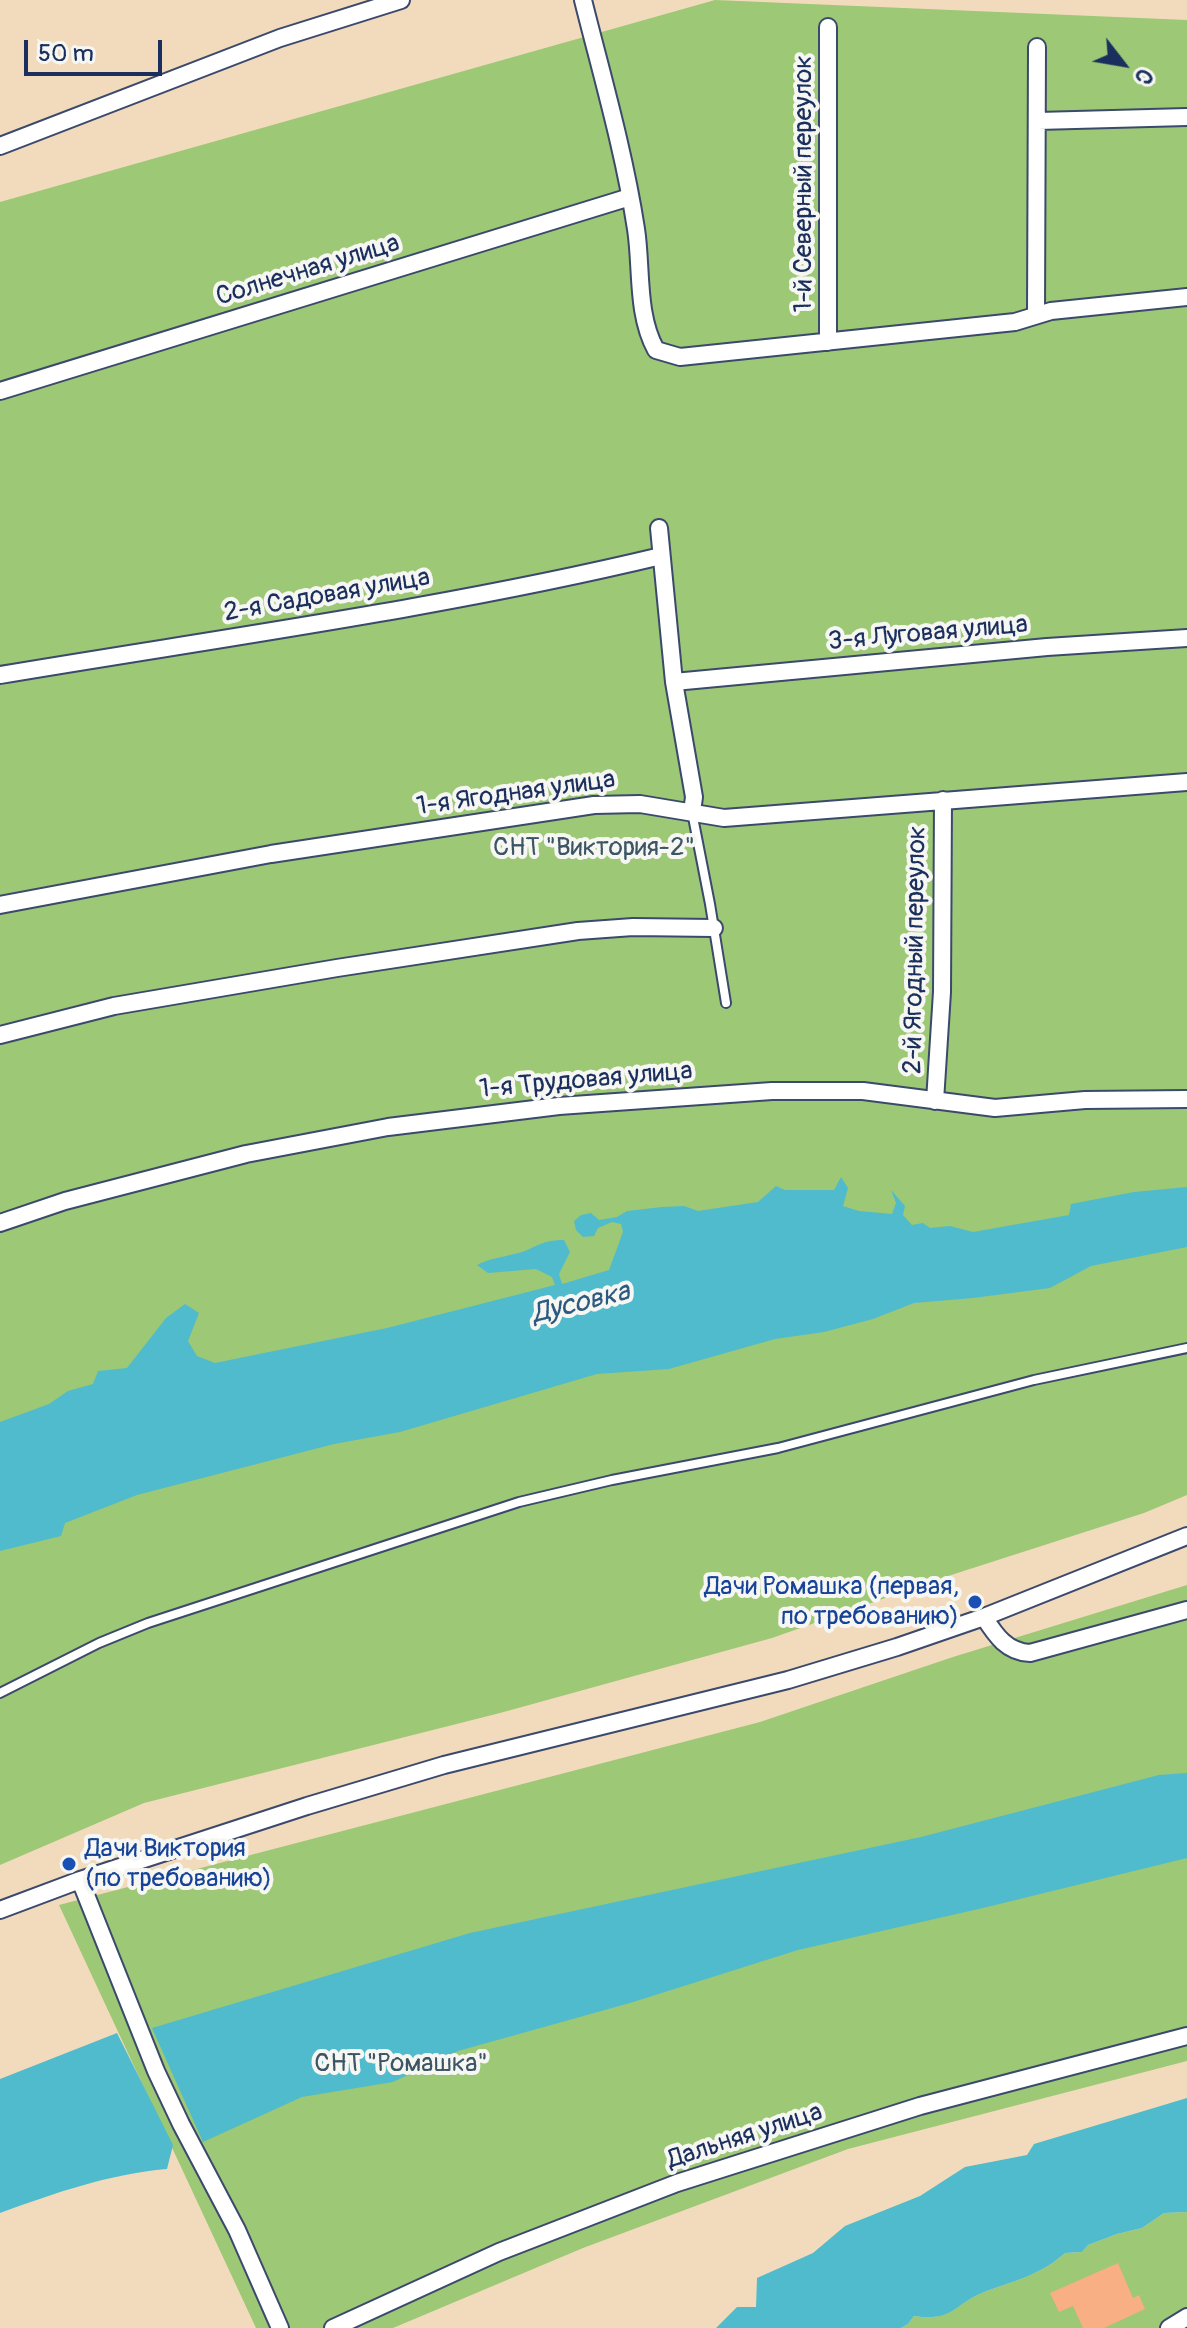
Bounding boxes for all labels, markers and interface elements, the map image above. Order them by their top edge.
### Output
scale bar [28,24,166,74]
north arrow [1083,24,1163,104]
text: 50 m [38,39,94,68]
street label: 1-й Северный переулок [788,55,820,313]
text: С [1128,63,1159,89]
street label: Солнечная улица [212,228,404,314]
street label: 2-я Садовая улица [222,563,432,629]
street label: 3-я Луговая улица [827,610,1029,658]
street label: 1-я Ягодная улица [415,765,617,823]
street label: 2-й Ягодный переулок [898,826,934,1074]
park label: СНТ "Виктория-2" [493,832,695,864]
street label: 1-я Трудовая улица [478,1056,694,1106]
water label: Дусовка [529,1276,633,1332]
place label: Дачи Ромашка (первая, по требованию) [705,1571,959,1632]
marker: Дачи Ромашка (первая, по требованию) [966,1593,984,1611]
place label: Дачи Виктория (по требованию) [85,1833,272,1894]
marker: Дачи Виктория (по требованию) [60,1855,78,1873]
park label: СНТ "Ромашка" [314,2048,488,2080]
street label: Дальняя улица [664,2097,826,2177]

